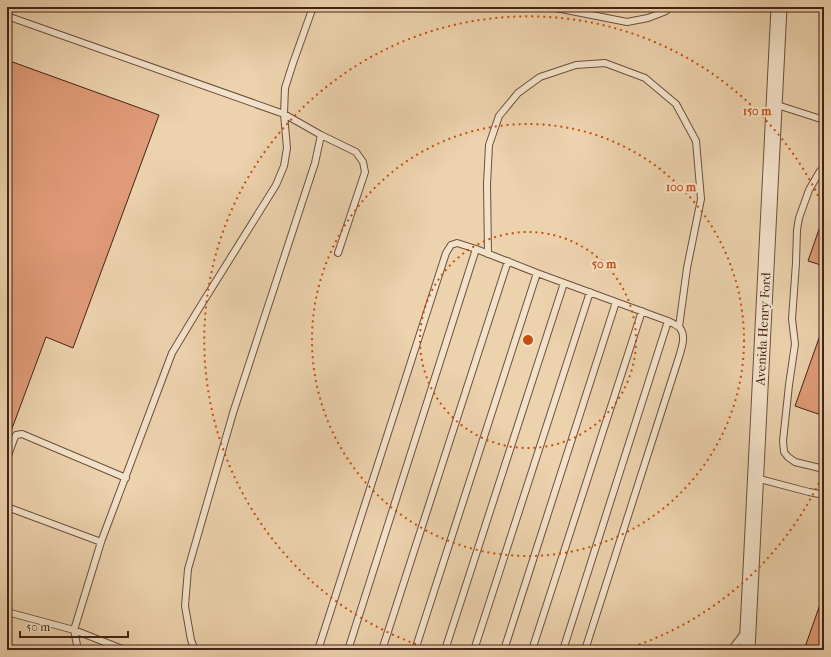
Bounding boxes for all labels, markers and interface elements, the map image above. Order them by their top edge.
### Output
text: 150 m [743,104,772,118]
text: 100 m [666,180,697,194]
text: 50 m [592,257,617,271]
street label: Avenida Henry Ford [752,271,774,387]
centre of rings [521,333,535,347]
scale bar [20,613,128,639]
text: 50 m [26,620,50,634]

